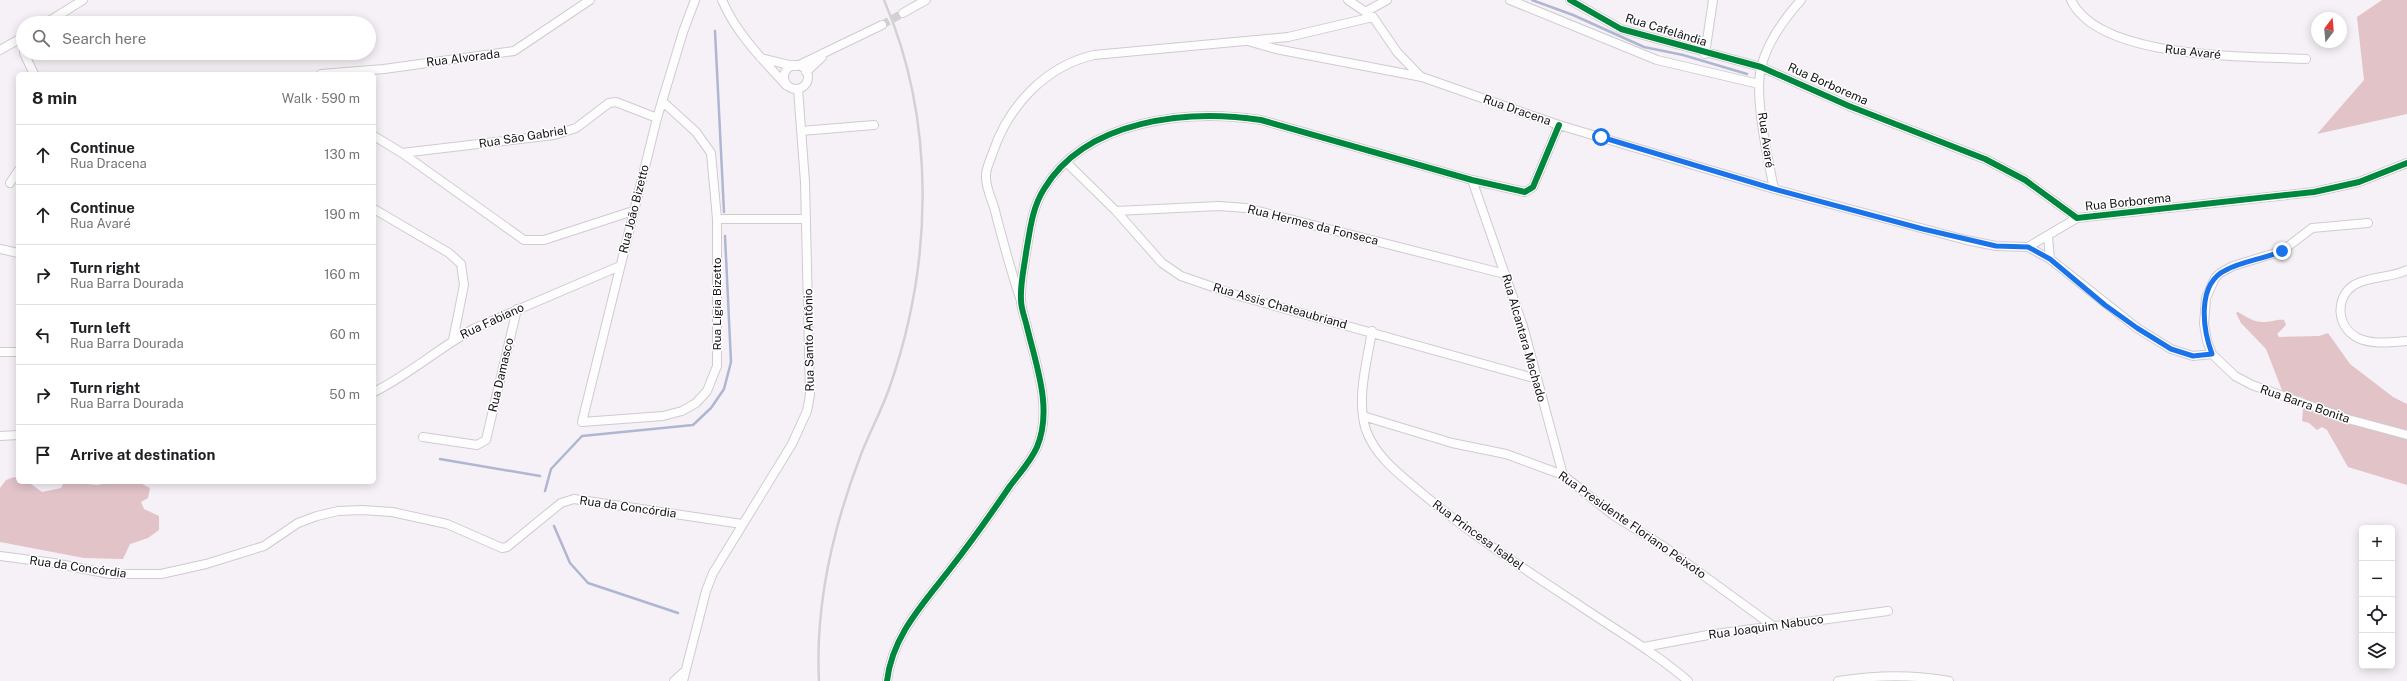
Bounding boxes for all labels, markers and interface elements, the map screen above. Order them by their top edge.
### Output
street label: Rua Cafelândia [1623,11,1709,49]
north arrow [2311,12,2347,48]
search box [16,16,376,60]
icon: search [30,27,52,49]
text: Search here [62,30,146,47]
street label: Rua Avaré [2164,42,2222,62]
street label: Rua Alvorada [425,47,501,69]
street label: Rua Borborema [1786,60,1870,108]
text: 8 min [32,88,77,108]
text: Walk · 590 m [282,91,360,106]
street label: Rua Dracena [1481,92,1553,128]
street label: Rua Avaré [1755,111,1777,169]
street label: Rua São Gabriel [478,123,569,151]
route start [1592,128,1610,146]
text: Continue [70,139,135,156]
icon: ahead [32,144,54,166]
text: 130 m [324,147,360,162]
text: Rua Dracena [70,156,147,171]
street label: Rua João Bizetto [616,163,652,255]
street label: Rua Borborema [2084,191,2172,213]
text: Continue [70,199,135,216]
street label: Rua Hermes da Fonseca [1246,202,1380,248]
icon: ahead [32,204,54,226]
text: 190 m [324,207,360,222]
text: Rua Avaré [70,216,131,231]
route end [2273,242,2291,260]
street label: Rua Lígia Bizetto [710,257,724,350]
text: Turn right [70,259,140,276]
icon: right [32,264,54,286]
text: 160 m [324,267,360,282]
street label: Rua Alcantara Machado [1499,272,1549,404]
text: Rua Barra Dourada [70,276,184,291]
street label: Rua Assis Chateaubriand [1211,280,1349,332]
street label: Rua Santo Antônio [801,288,817,392]
street label: Rua Fabiano [458,300,526,342]
text: Turn left [70,319,131,336]
icon: left [32,324,54,346]
text: 60 m [330,327,360,342]
text: Rua Barra Dourada [70,336,184,351]
street label: Rua Damasco [486,336,516,413]
text: Turn right [70,379,140,396]
street label: Rua Barra Bonita [2258,382,2352,426]
icon: right [32,384,54,406]
text: 50 m [329,387,360,402]
text: Rua Barra Dourada [70,396,184,411]
icon: arrive [32,444,54,466]
text: Arrive at destination [70,446,215,463]
street label: Rua Presidente Floriano Peixoto [1555,468,1709,582]
street label: Rua da Concórdia [579,493,677,521]
street label: Rua Princesa Isabel [1430,497,1527,573]
map controls [2359,525,2395,669]
button: + [2359,525,2395,561]
street label: Rua da Concórdia [29,553,127,581]
button: − [2359,561,2395,597]
button: locate [2359,597,2395,633]
street label: Rua Joaquim Nabuco [1708,612,1825,642]
button: layers [2359,633,2395,669]

